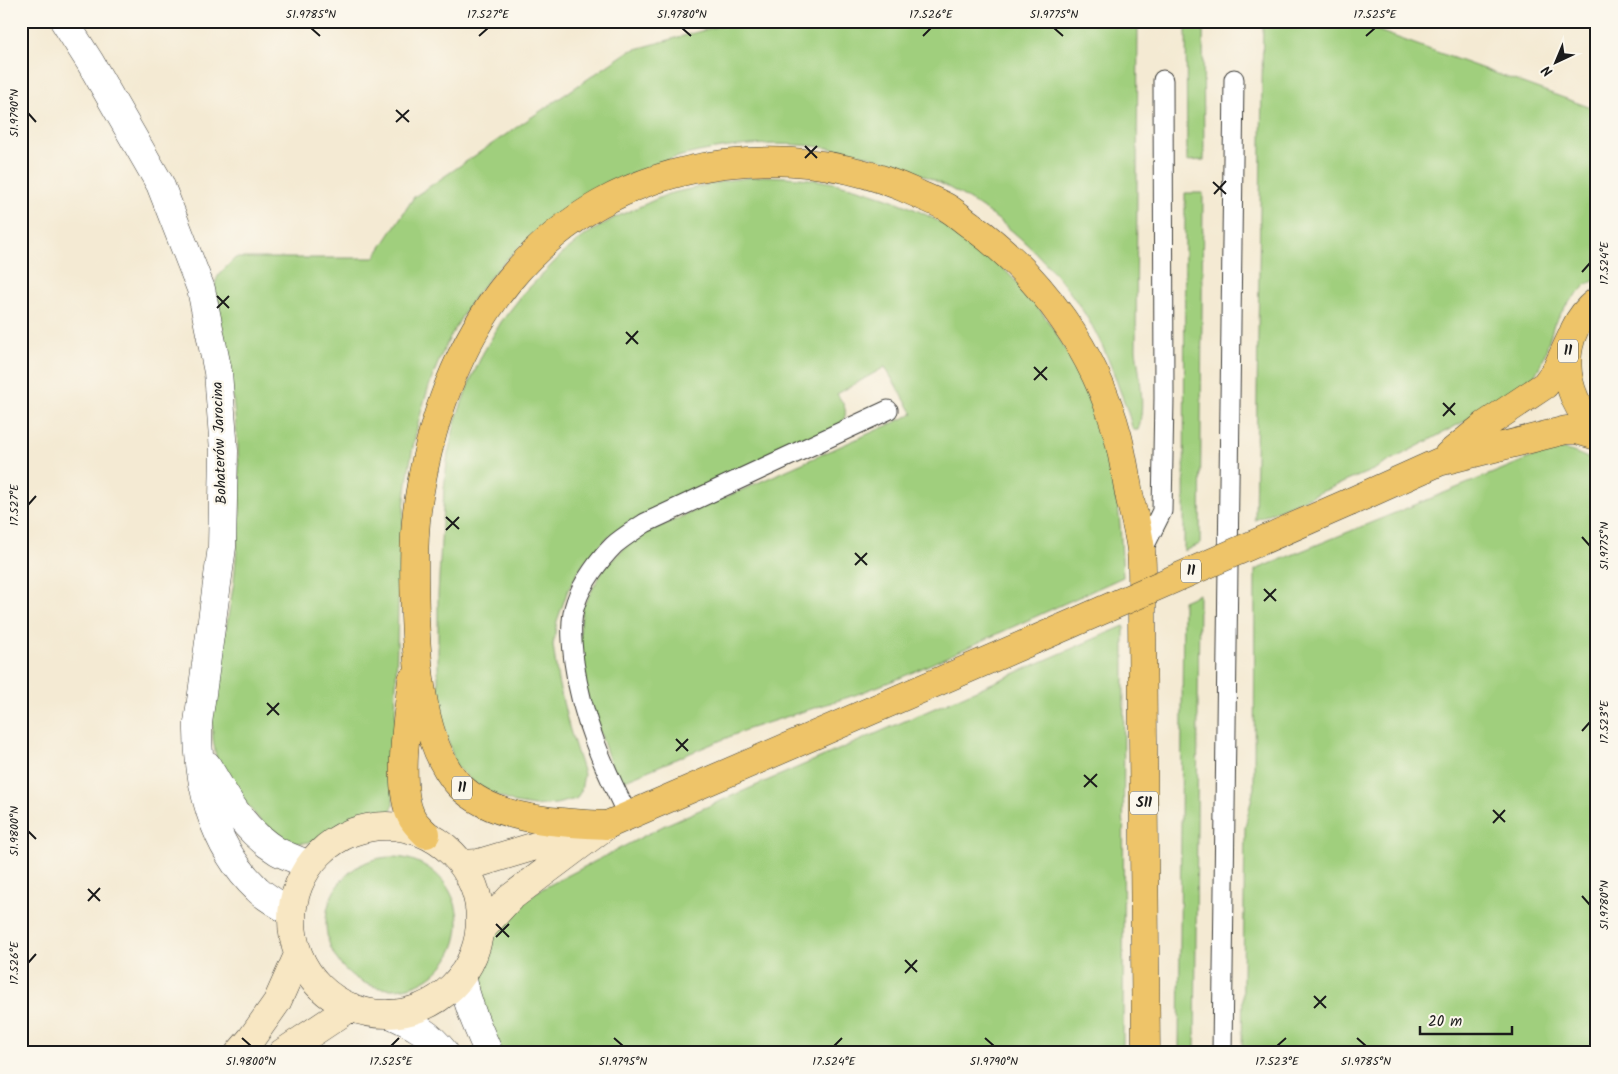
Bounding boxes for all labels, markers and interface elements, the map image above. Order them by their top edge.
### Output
text: 51.9785°N [286,5,336,24]
text: 17.527°E [467,5,510,24]
text: 51.9780°N [657,5,707,24]
text: 17.526°E [909,5,954,24]
text: 51.9775°N [1030,5,1078,24]
text: 17.525°E [1353,5,1398,24]
north arrow [1530,38,1580,88]
text: N [1537,60,1558,82]
text: 51.9790°N [5,89,24,137]
text: 17.524°E [1595,240,1614,285]
road number: 11 [1558,340,1578,362]
street label: Bohaterów Jarocina [206,381,234,505]
text: 17.527°E [5,483,24,526]
text: 51.9775°N [1595,522,1614,570]
road number: 11 [1181,560,1201,582]
text: 17.523°E [1595,699,1614,744]
road number: 11 [452,776,472,800]
road number: S11 [1130,791,1158,814]
text: 51.9800°N [5,806,24,856]
text: 51.9780°N [1595,880,1614,930]
text: 17.526°E [5,940,24,985]
scale bar [1420,1004,1513,1036]
text: 20 m [1428,1010,1462,1034]
text: 51.9800°N [226,1052,276,1071]
text: 17.525°E [369,1052,414,1071]
text: 51.9795°N [599,1052,647,1071]
text: 17.524°E [812,1052,857,1071]
text: 51.9790°N [970,1052,1018,1071]
text: 17.523°E [1255,1052,1300,1071]
text: 51.9785°N [1341,1052,1391,1071]

